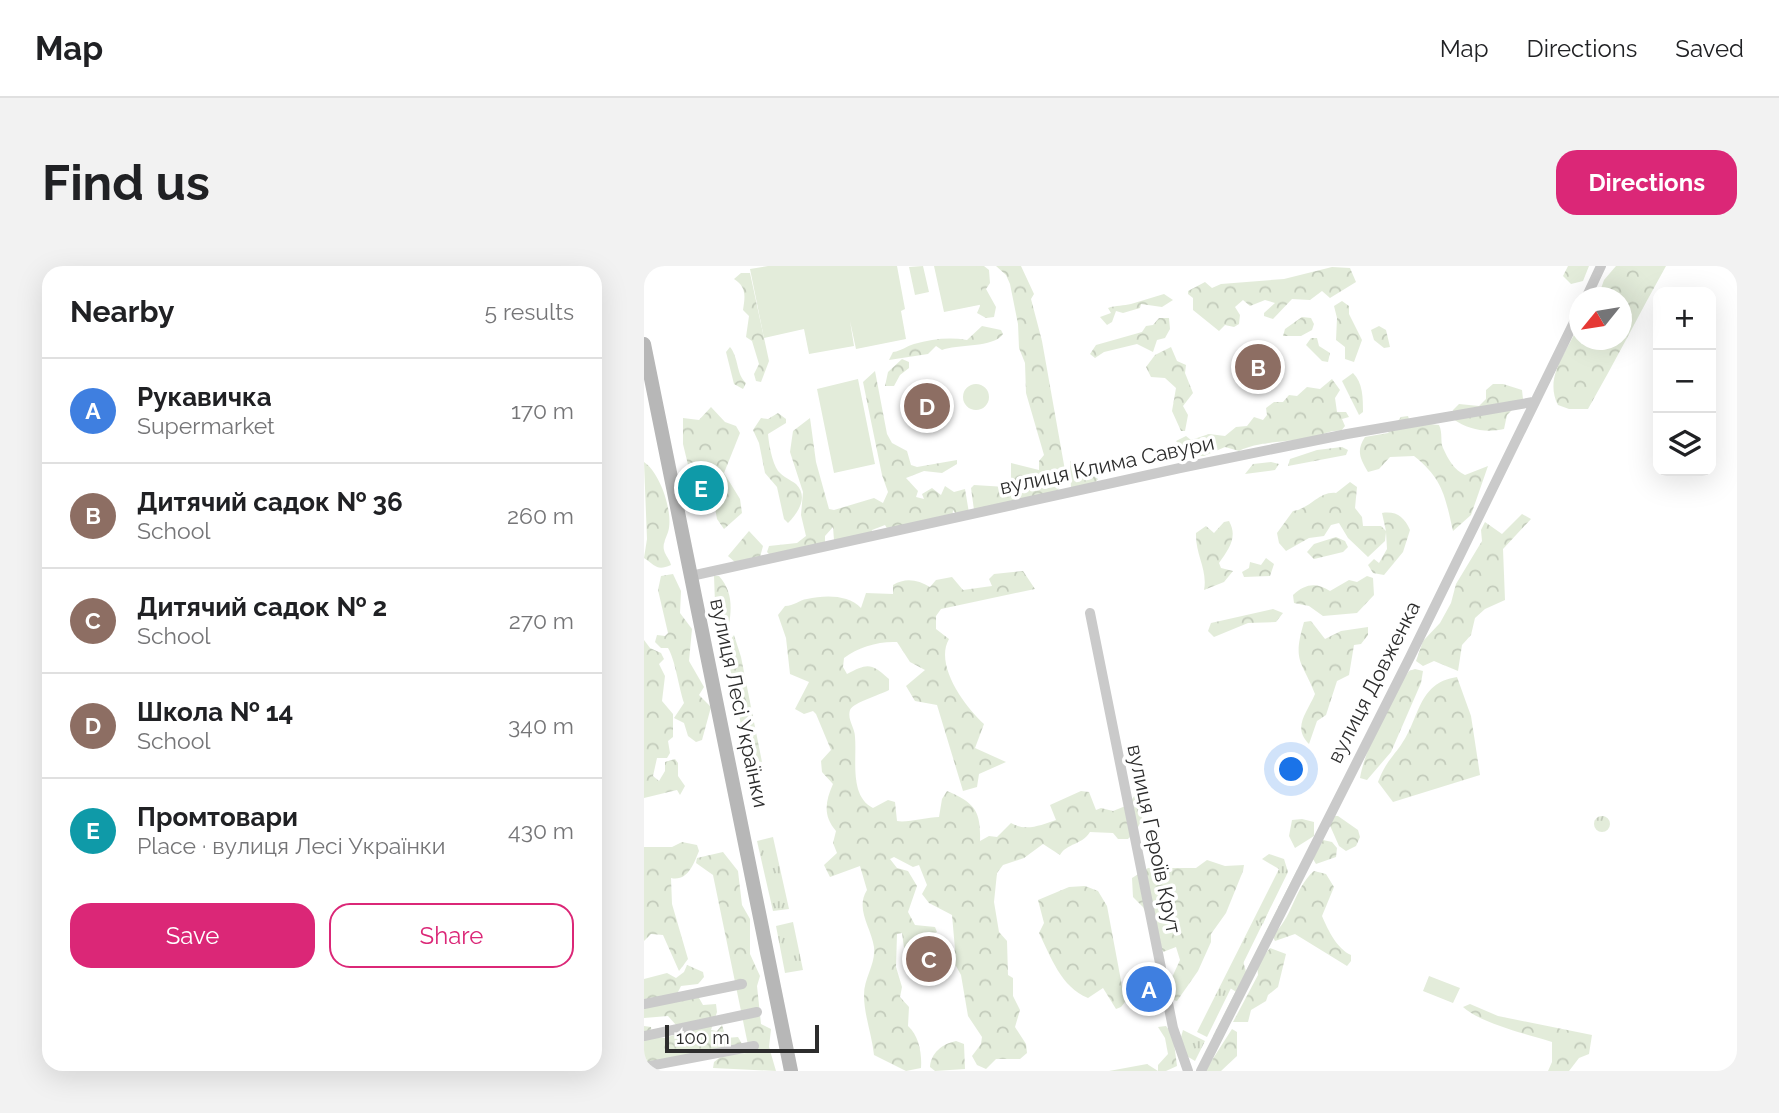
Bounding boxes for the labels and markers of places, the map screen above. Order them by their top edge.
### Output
pin: B [1235,341,1281,393]
pin: D [904,380,950,432]
pin: E [678,462,724,514]
pin: C [906,933,952,985]
pin: A [1126,963,1172,1015]

